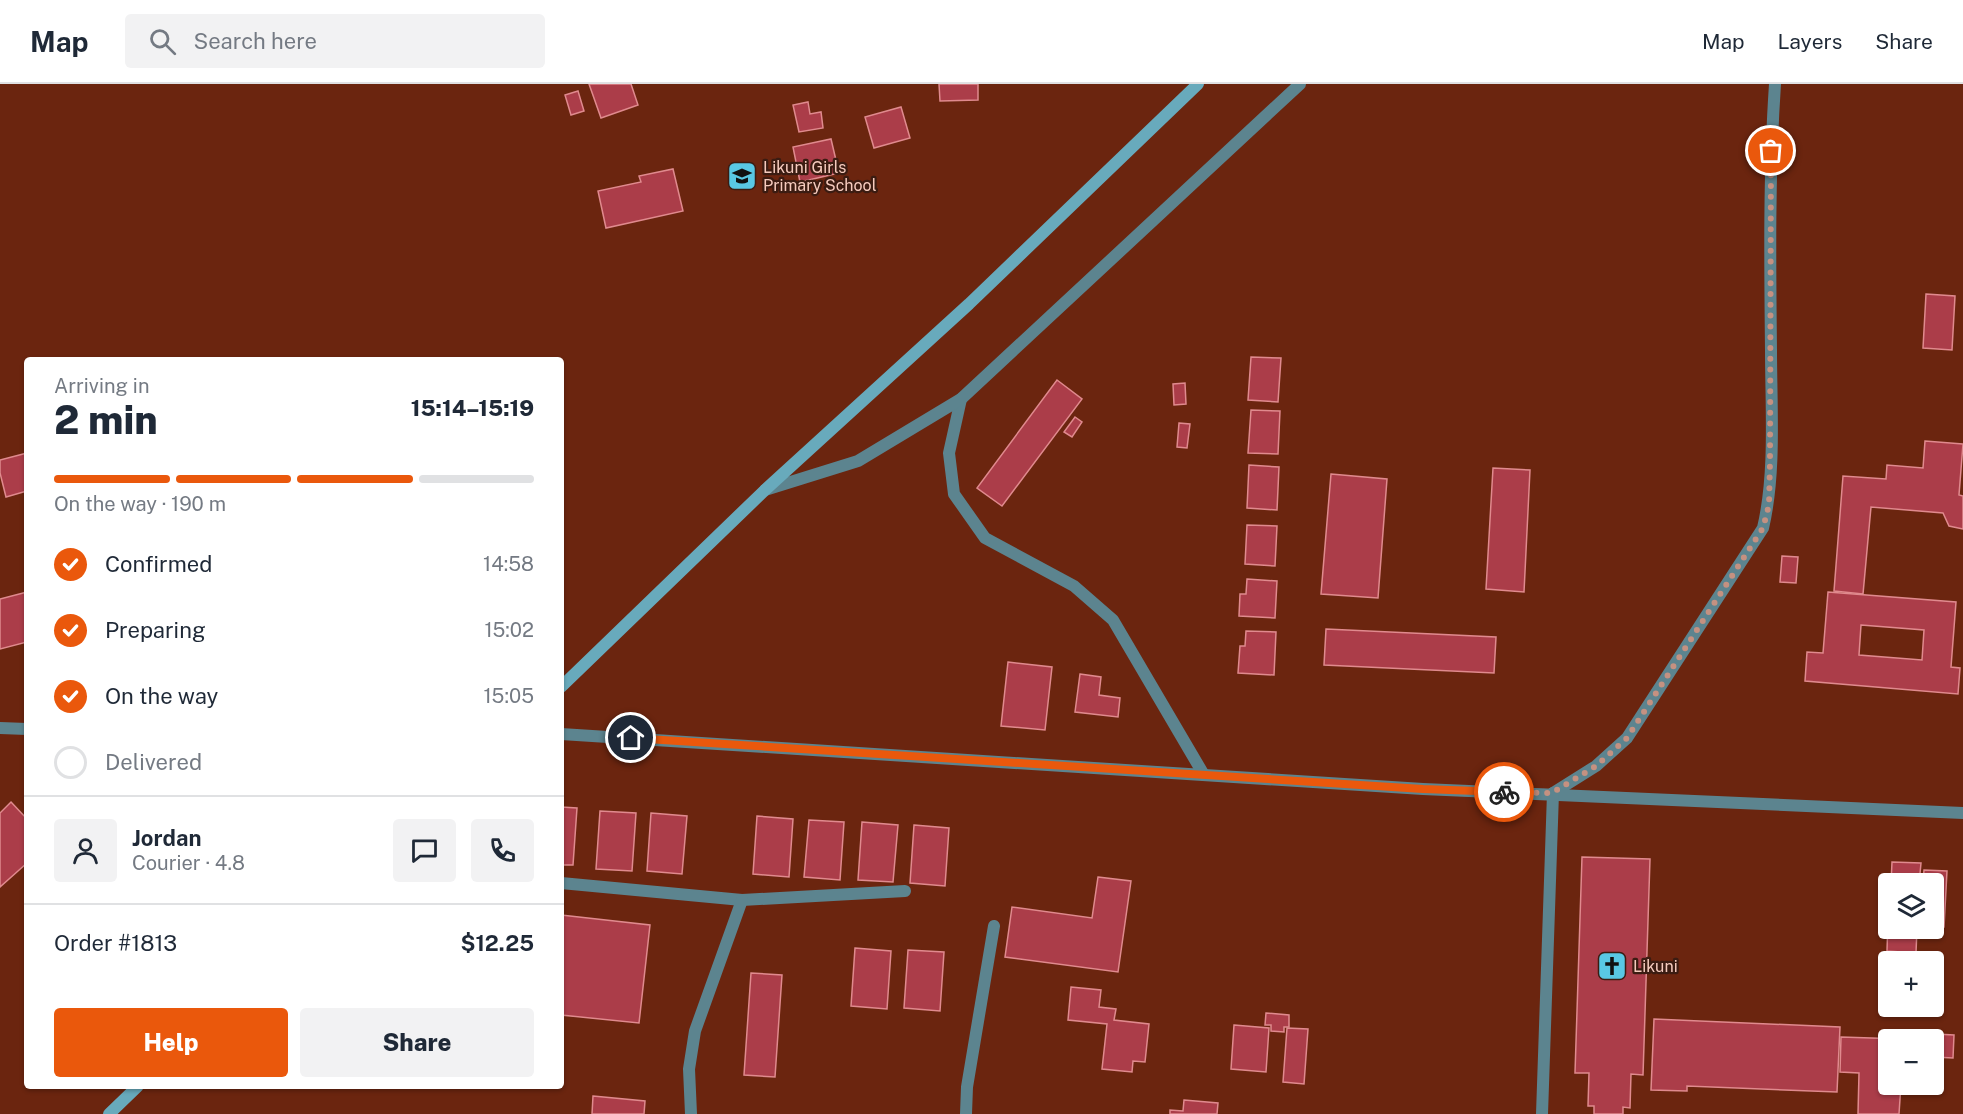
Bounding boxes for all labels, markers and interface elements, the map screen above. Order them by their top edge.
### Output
search box [125,14,545,68]
text: Map [30,25,89,58]
icon: search [146,25,179,58]
text: Search here [194,28,317,54]
text: Map [1702,29,1745,54]
text: Layers [1778,29,1842,54]
text: Share [1875,29,1933,54]
pin [1745,125,1796,176]
icon: bag [1754,134,1787,167]
place label: Likuni Girls Primary School [763,158,877,195]
school or university icon: Likuni Girls Primary School [726,160,758,192]
text: Arriving in [54,374,149,398]
text: 15:14–15:19 [411,395,534,421]
text: 2 min [54,397,158,443]
text: On the way · 190 m [54,492,226,516]
icon: check [54,548,87,581]
text: Confirmed [105,551,212,577]
text: 14:58 [483,552,534,576]
icon: check [54,614,87,647]
text: Preparing [105,617,206,643]
text: 15:02 [484,618,534,642]
icon: check [54,680,87,713]
text: On the way [105,683,218,709]
text: 15:05 [483,684,534,708]
pin [605,712,656,763]
icon: home [614,721,647,754]
text: Delivered [105,749,202,775]
courier [1474,762,1534,822]
icon: bike [1488,776,1521,809]
button: person [54,819,117,882]
button: chat [393,819,456,882]
button: phone [471,819,534,882]
text: Jordan [132,825,201,851]
text: Courier · 4.8 [132,851,245,875]
map controls [1878,873,1944,1095]
button: layers [1878,873,1944,939]
text: Order #1813 [54,930,177,956]
text: $12.25 [460,930,534,956]
church icon: Likuni [1596,950,1628,982]
button: + [1878,951,1944,1017]
place label: Likuni [1633,957,1678,976]
button: Help [54,1008,288,1077]
button: Share [300,1008,534,1077]
button: − [1878,1029,1944,1095]

